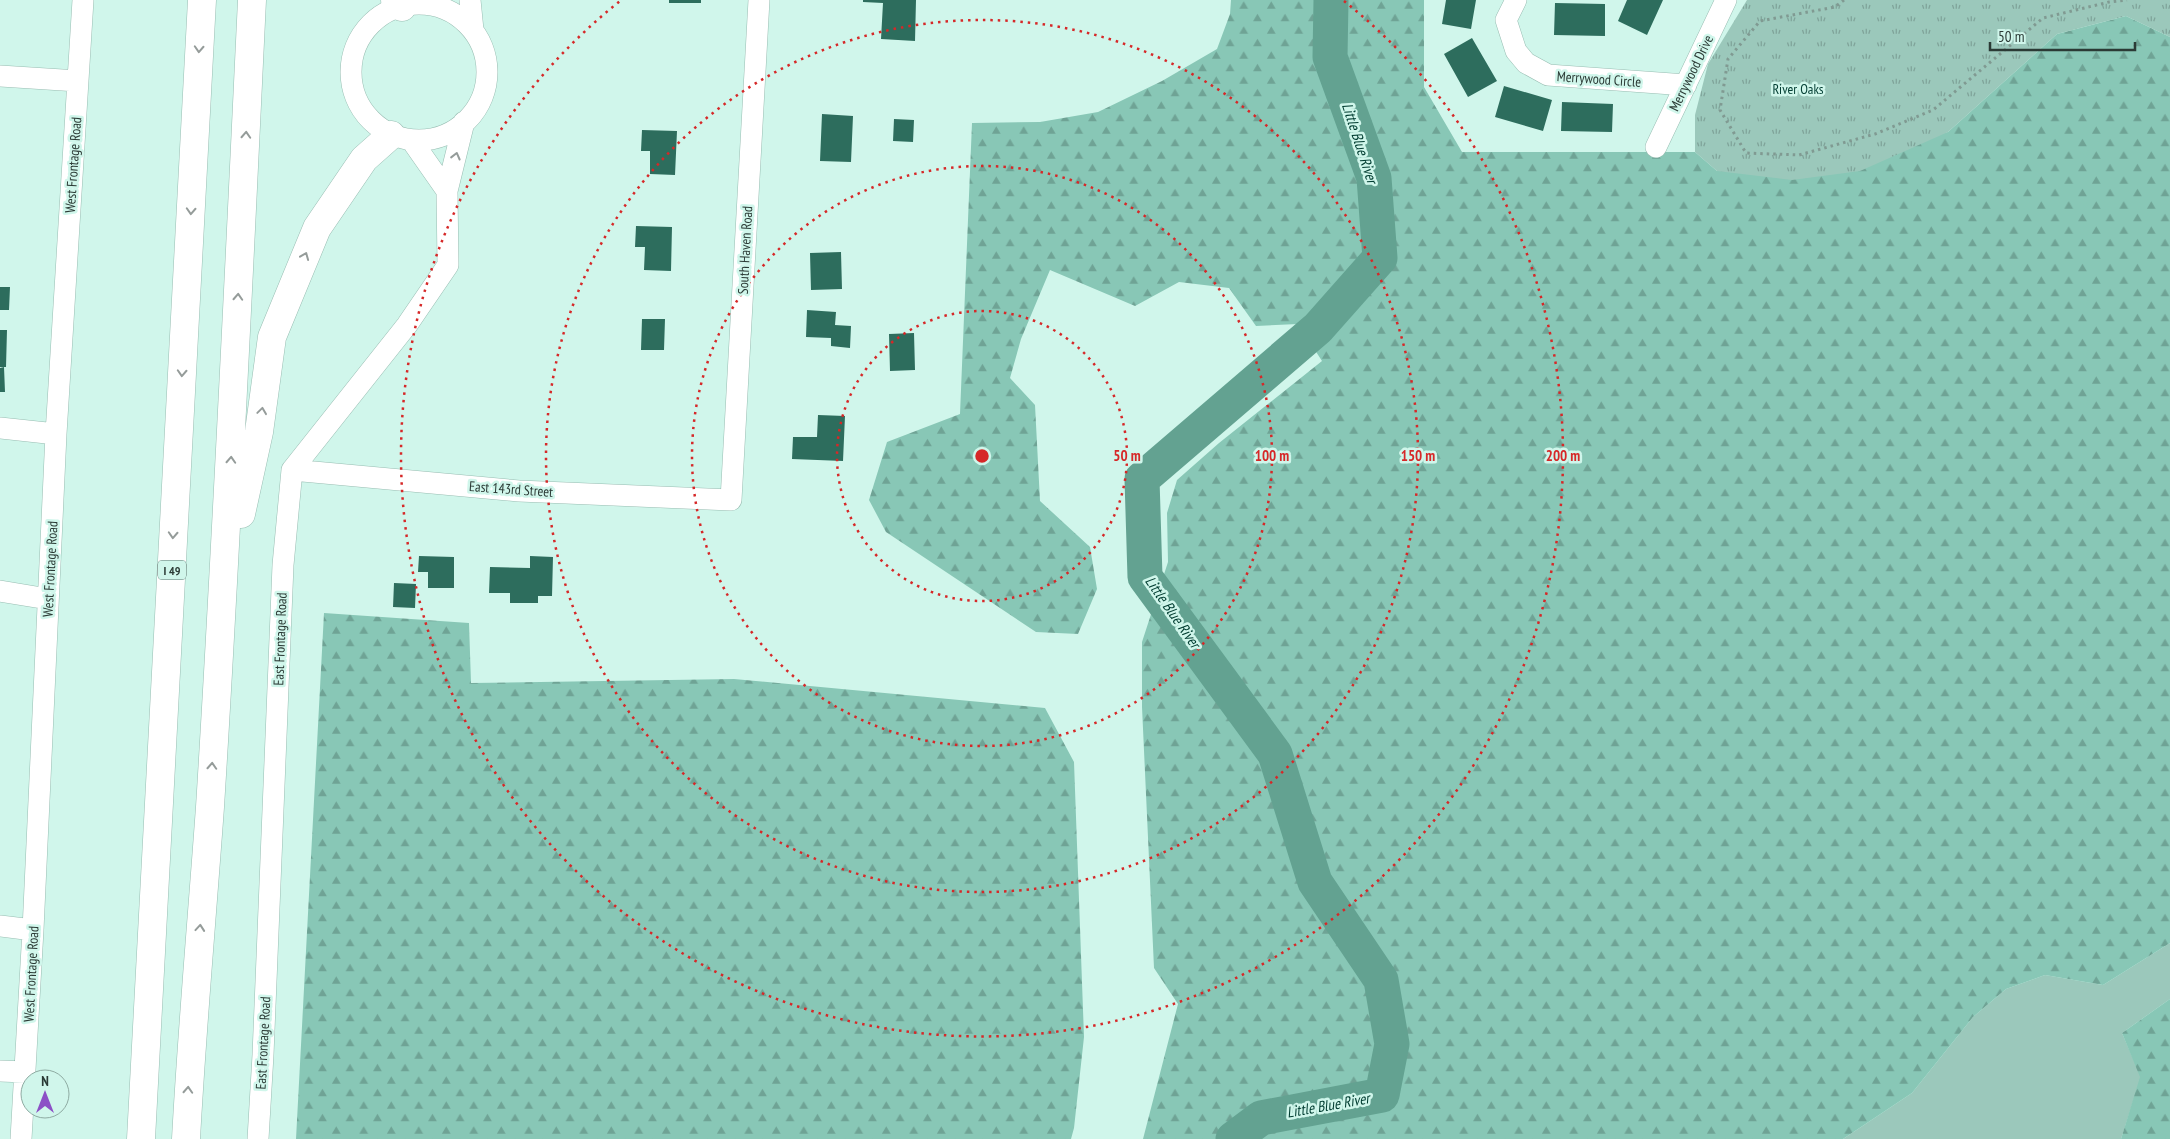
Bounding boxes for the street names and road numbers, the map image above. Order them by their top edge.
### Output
street label: Merrywood Drive [1665,32,1717,114]
street label: Merrywood Circle [1556,67,1642,91]
street label: West Frontage Road [61,116,85,214]
street label: South Haven Road [734,205,756,295]
street label: East 143rd Street [469,477,554,501]
street label: West Frontage Road [38,521,62,617]
road number: I 49 [158,560,186,580]
street label: East Frontage Road [269,592,291,686]
street label: West Frontage Road [19,926,43,1022]
street label: East Frontage Road [252,996,274,1090]

